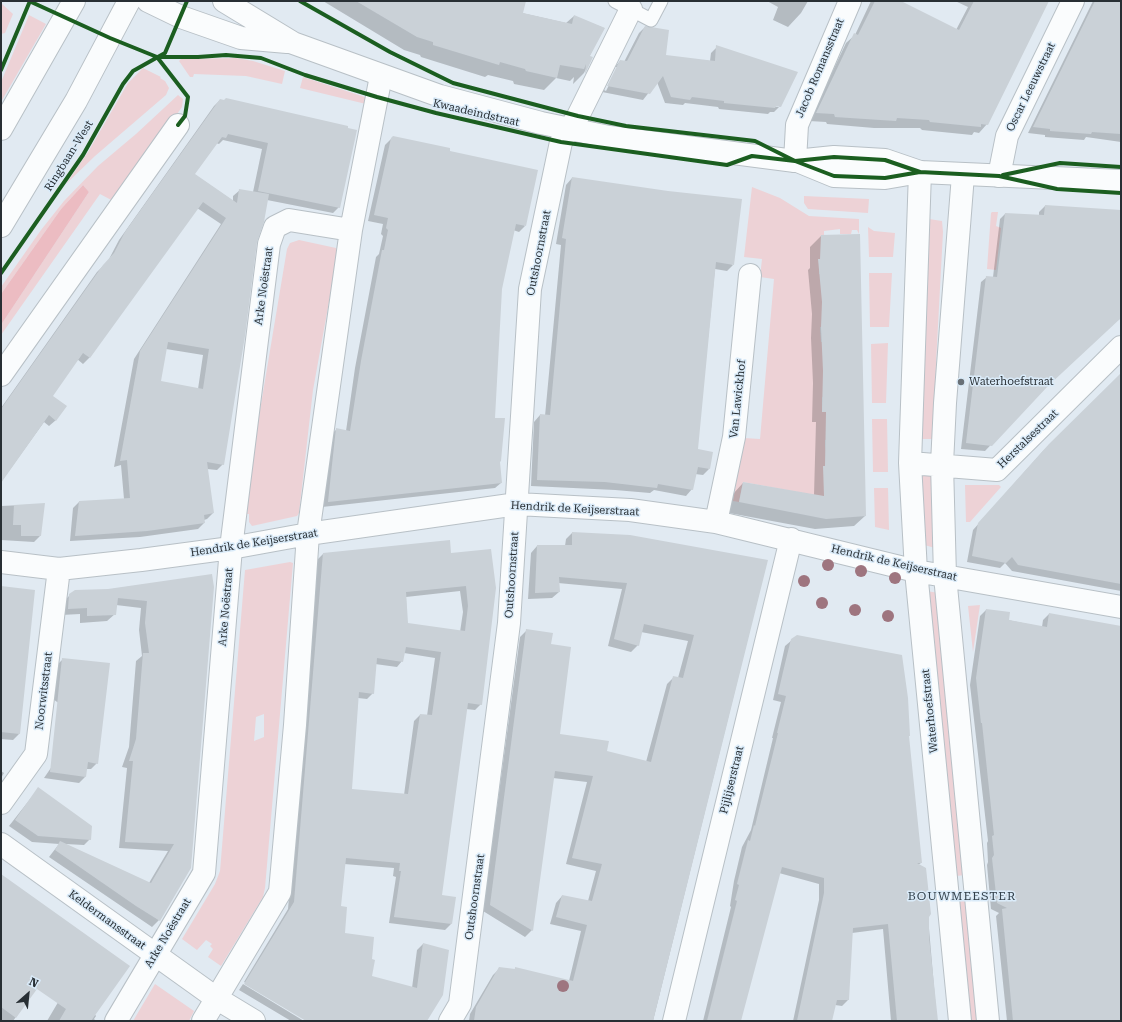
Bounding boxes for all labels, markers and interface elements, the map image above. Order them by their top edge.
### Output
street label: Jacob Romansstraat [793,16,847,120]
street label: Oscar Leeuwstraat [1004,40,1058,134]
street label: Kwaadeindstraat [431,97,521,129]
street label: Ringbaan-West [42,118,96,194]
street label: Outshoornstraat [524,209,554,297]
street label: Arke Noëstraat [252,246,276,326]
street label: Van Lawickhof [727,359,749,439]
place label: Waterhoefstraat [969,375,1054,389]
marker: Waterhoefstraat [956,377,966,387]
street label: Herstalsestraat [995,407,1061,471]
street label: Hendrik de Keijserstraat [510,499,640,519]
street label: Hendrik de Keijserstraat [189,526,319,560]
street label: Outshoornstraat [502,531,522,619]
street label: Hendrik de Keijserstraat [830,542,958,584]
street label: Arke Noëstraat [216,567,236,647]
street label: Noorwitsstraat [33,651,55,731]
street label: Waterhoefstraat [919,668,941,754]
street label: Pijlijserstraat [717,745,747,815]
street label: Outshoornstraat [462,853,488,941]
street label: Keldermansstraat [66,887,148,953]
district label: BOUWMEESTER [908,889,1016,903]
street label: Arke Noëstraat [142,896,194,970]
north arrow [8,974,48,1014]
text: N [27,975,40,991]

